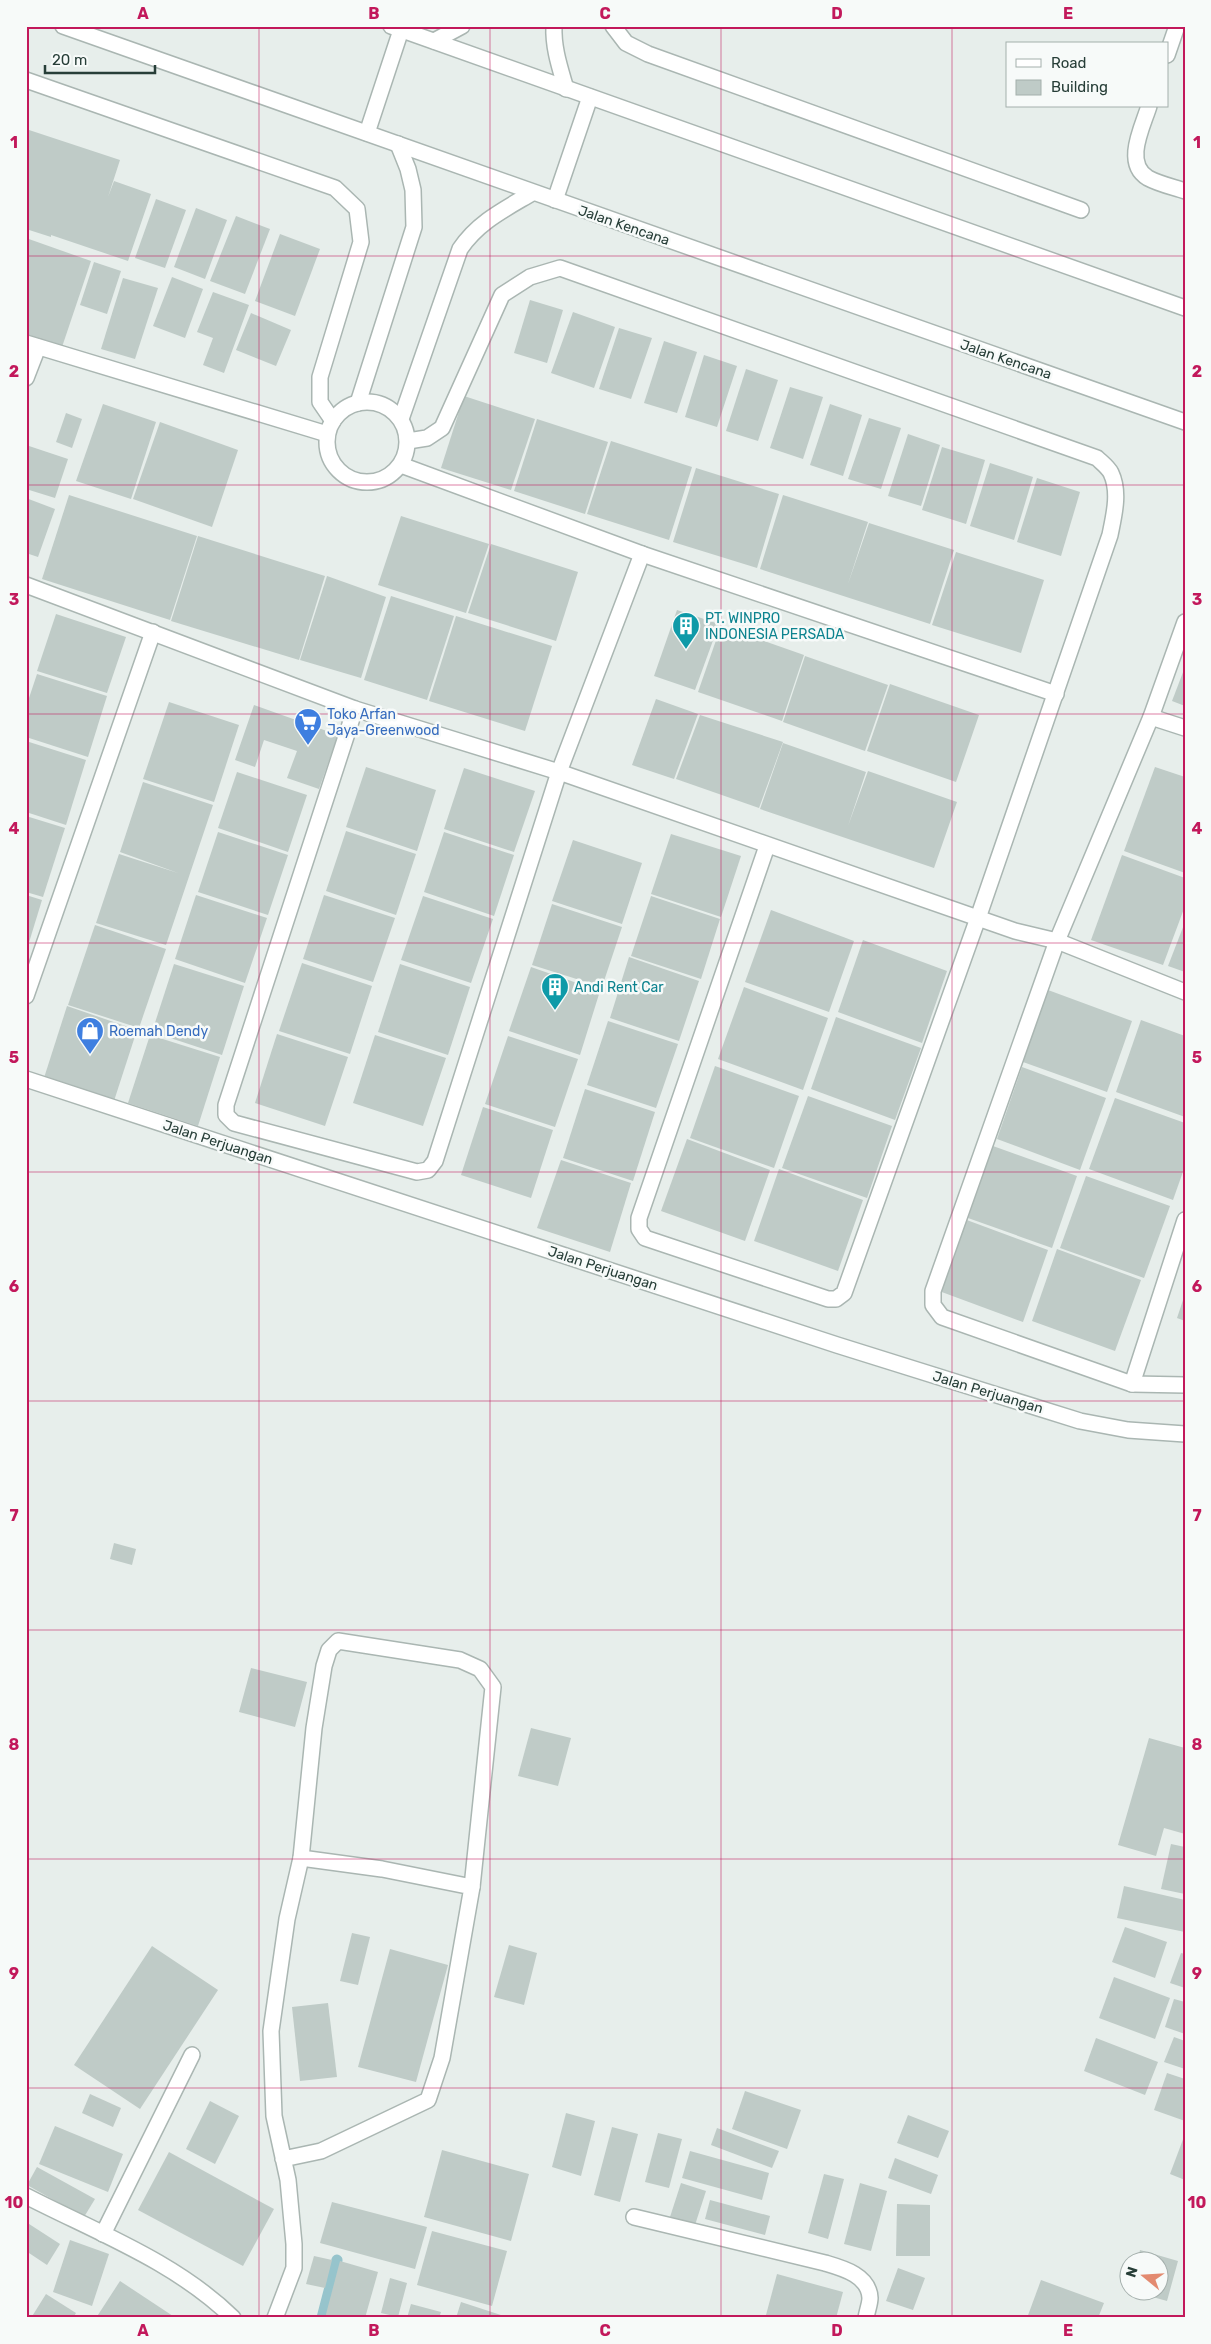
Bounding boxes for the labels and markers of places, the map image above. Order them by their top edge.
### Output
place label: PT. WINPRO INDONESIA PERSADA [705,610,845,643]
building icon: PT. WINPRO INDONESIA PERSADA [671,611,701,650]
place label: Toko Arfan Jaya-Greenwood [327,706,440,739]
supermarket icon: Toko Arfan Jaya-Greenwood [293,707,323,746]
building icon: Andi Rent Car [540,972,570,1011]
place label: Andi Rent Car [574,979,664,996]
shop icon: Roemah Dendy [75,1016,105,1055]
place label: Roemah Dendy [109,1023,208,1040]

